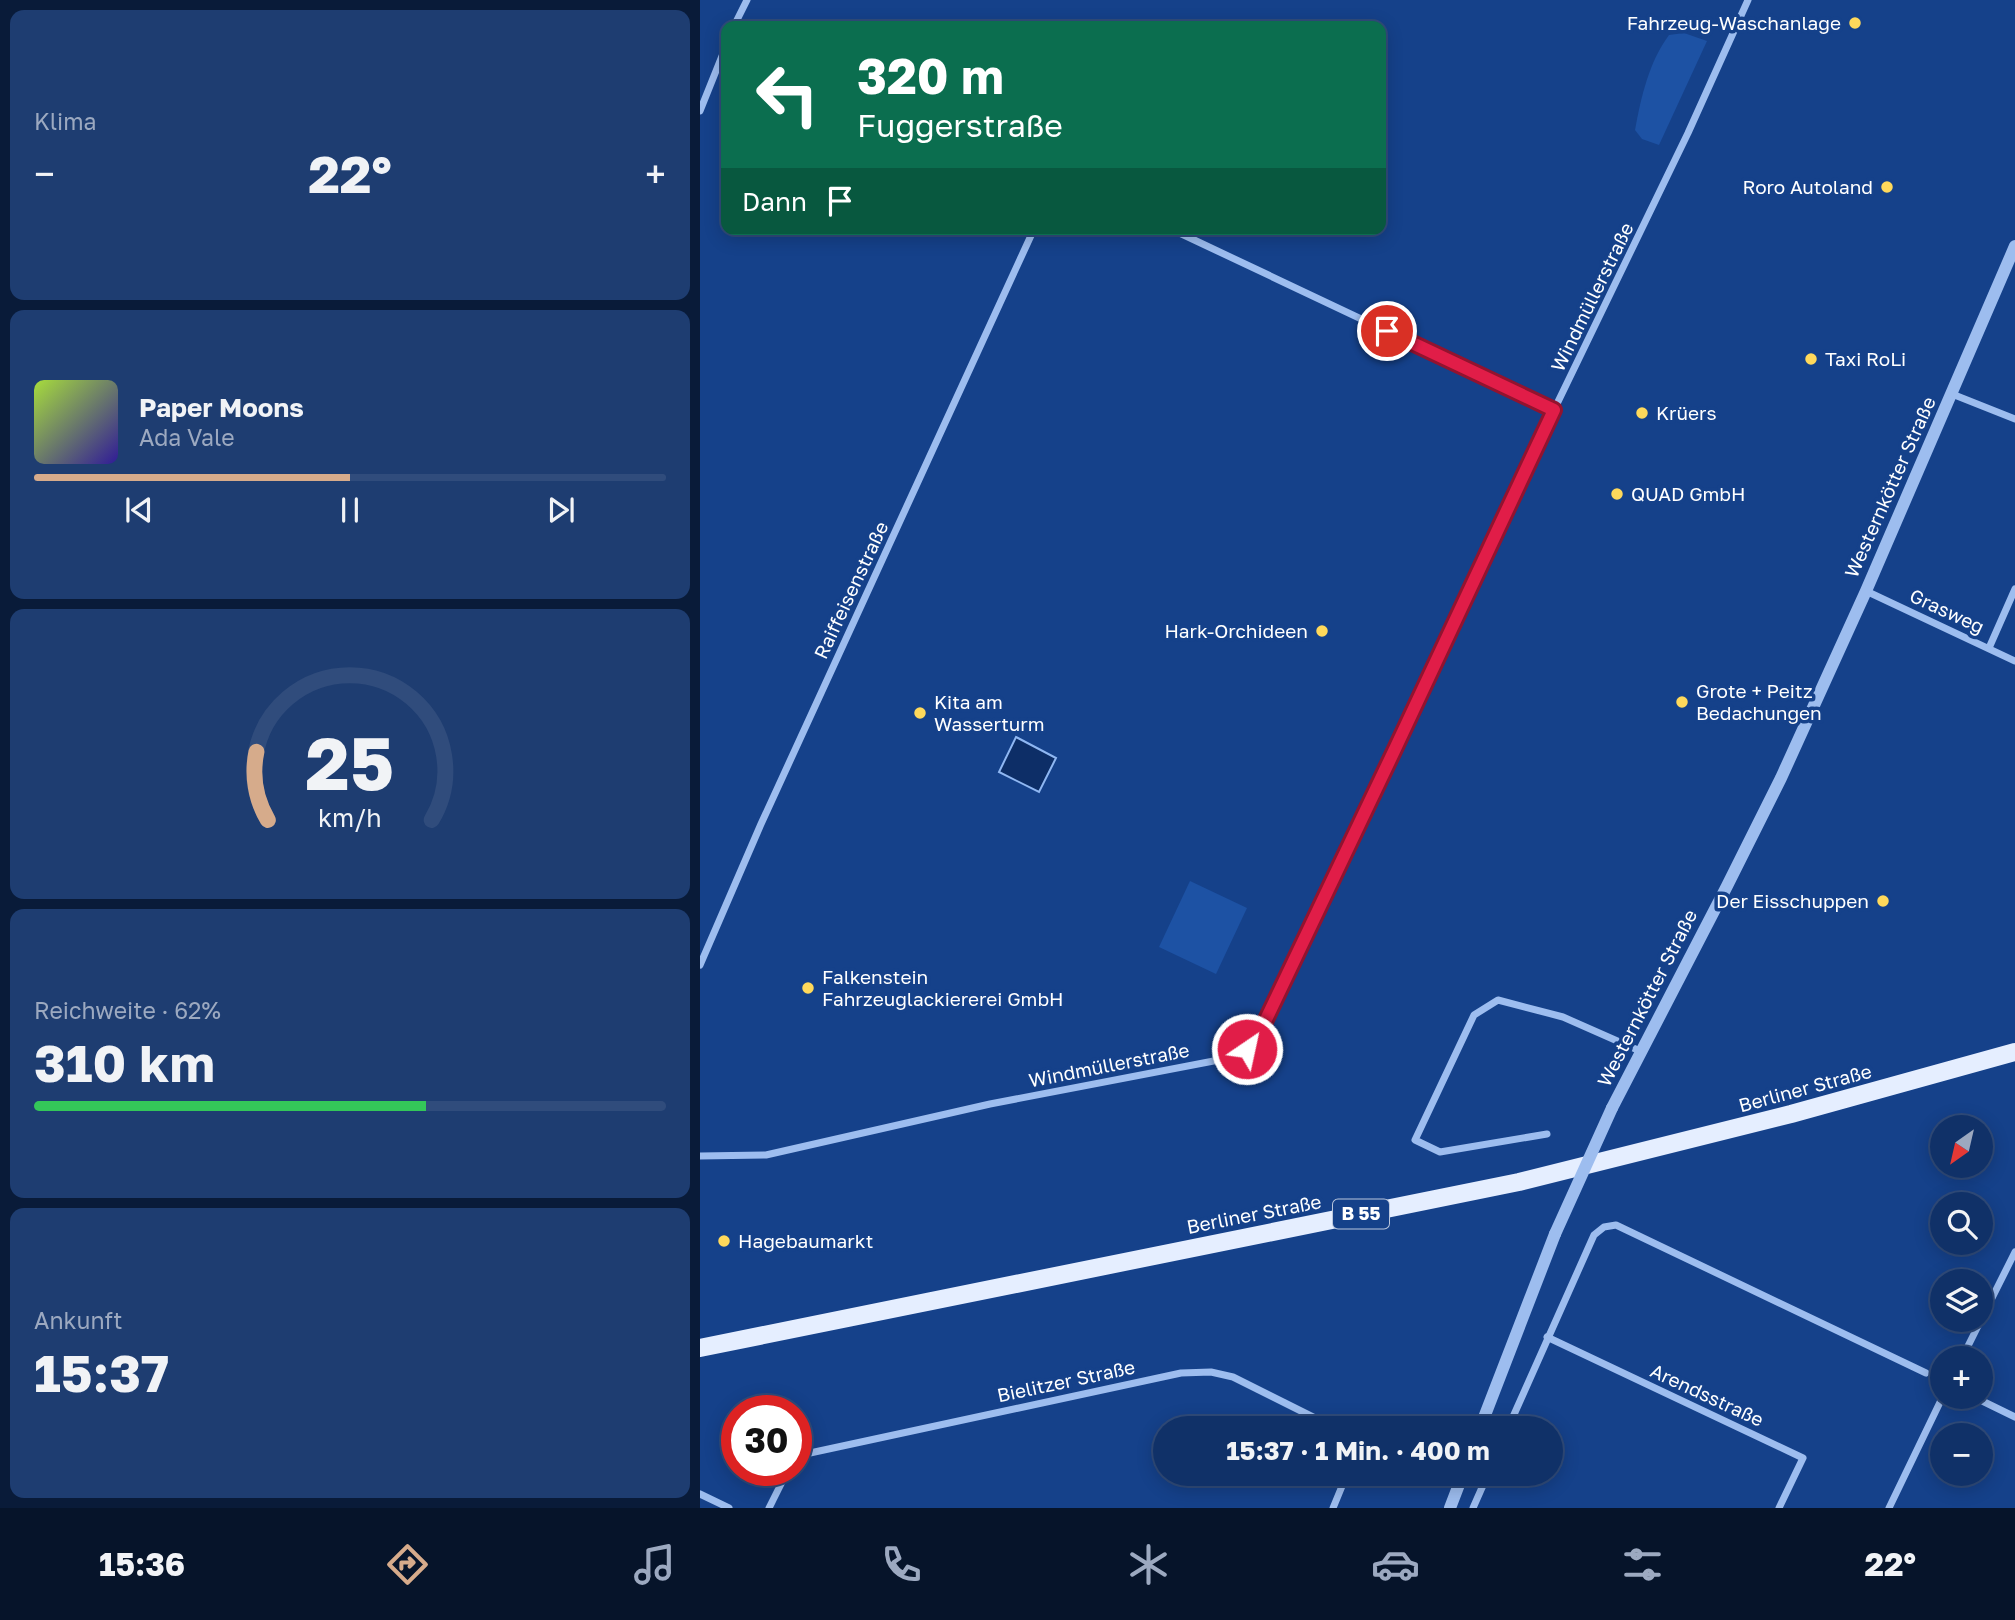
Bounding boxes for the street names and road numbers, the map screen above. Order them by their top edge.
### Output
street label: Windmüllerstraße [1545,218,1638,375]
street label: Westernkötter Straße [1839,393,1940,581]
street label: Raiffeisenstraße [809,517,892,662]
street label: Grasweg [1906,583,1988,638]
street label: Westernkötter Straße [1592,905,1701,1090]
street label: Windmüllerstraße [1027,1038,1191,1091]
street label: Berliner Straße [1736,1059,1874,1116]
street label: Berliner Straße [1185,1189,1323,1238]
road number: B 55 [1333,1199,1389,1228]
street label: Bielitzer Straße [995,1355,1137,1406]
street label: Arendsstraße [1647,1358,1767,1431]

